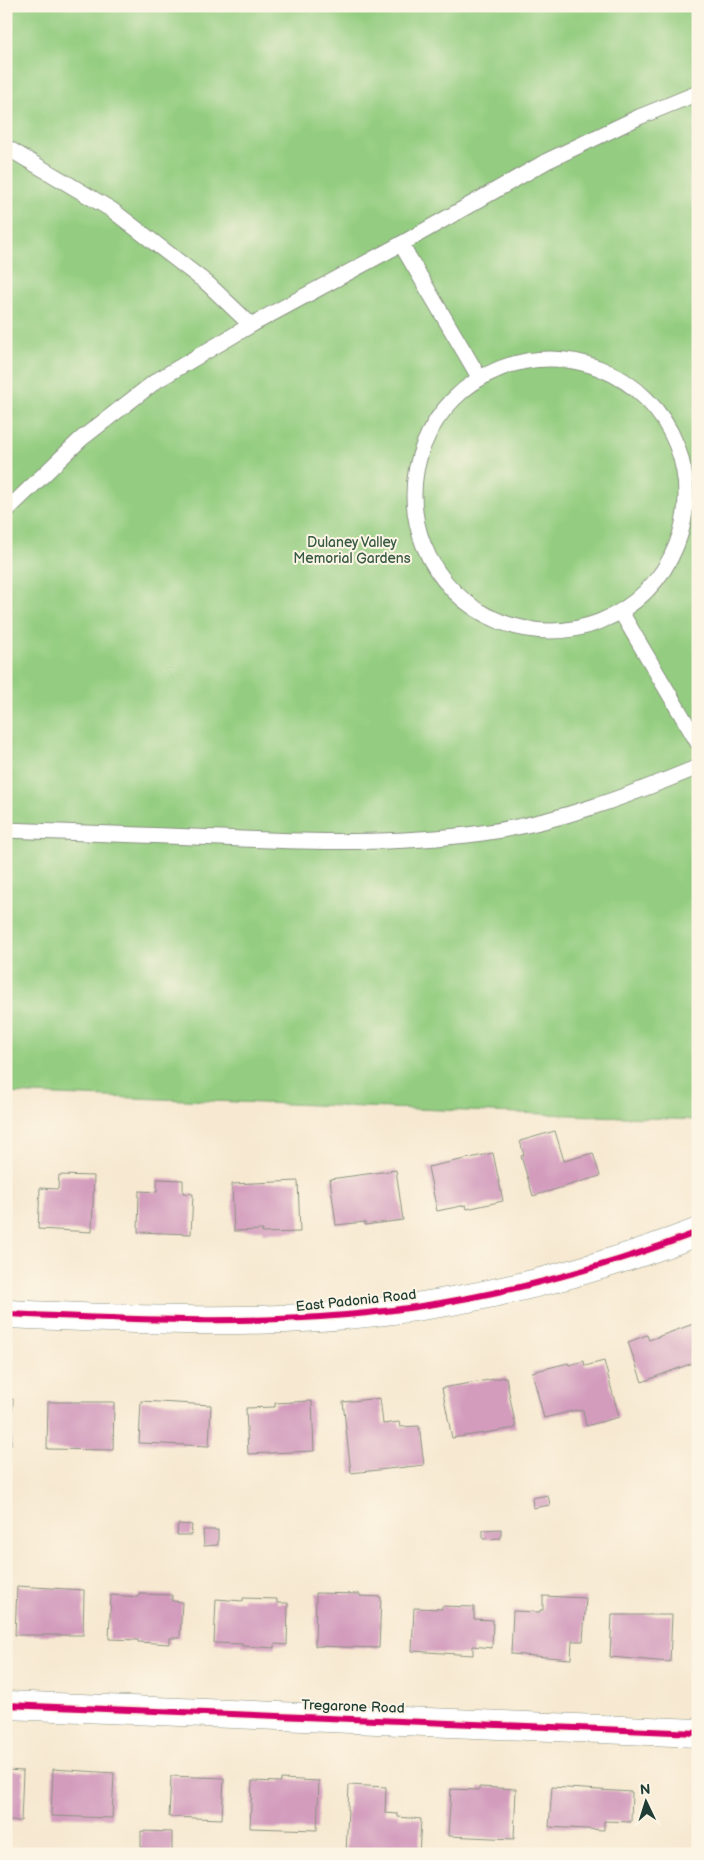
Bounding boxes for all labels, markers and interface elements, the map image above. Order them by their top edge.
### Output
park label: Dulaney Valley Memorial Gardens [293,534,411,567]
street label: East Padonia Road [295,1286,417,1315]
street label: Tregarone Road [301,1696,405,1717]
north arrow [622,1778,672,1828]
text: N [639,1781,651,1798]

